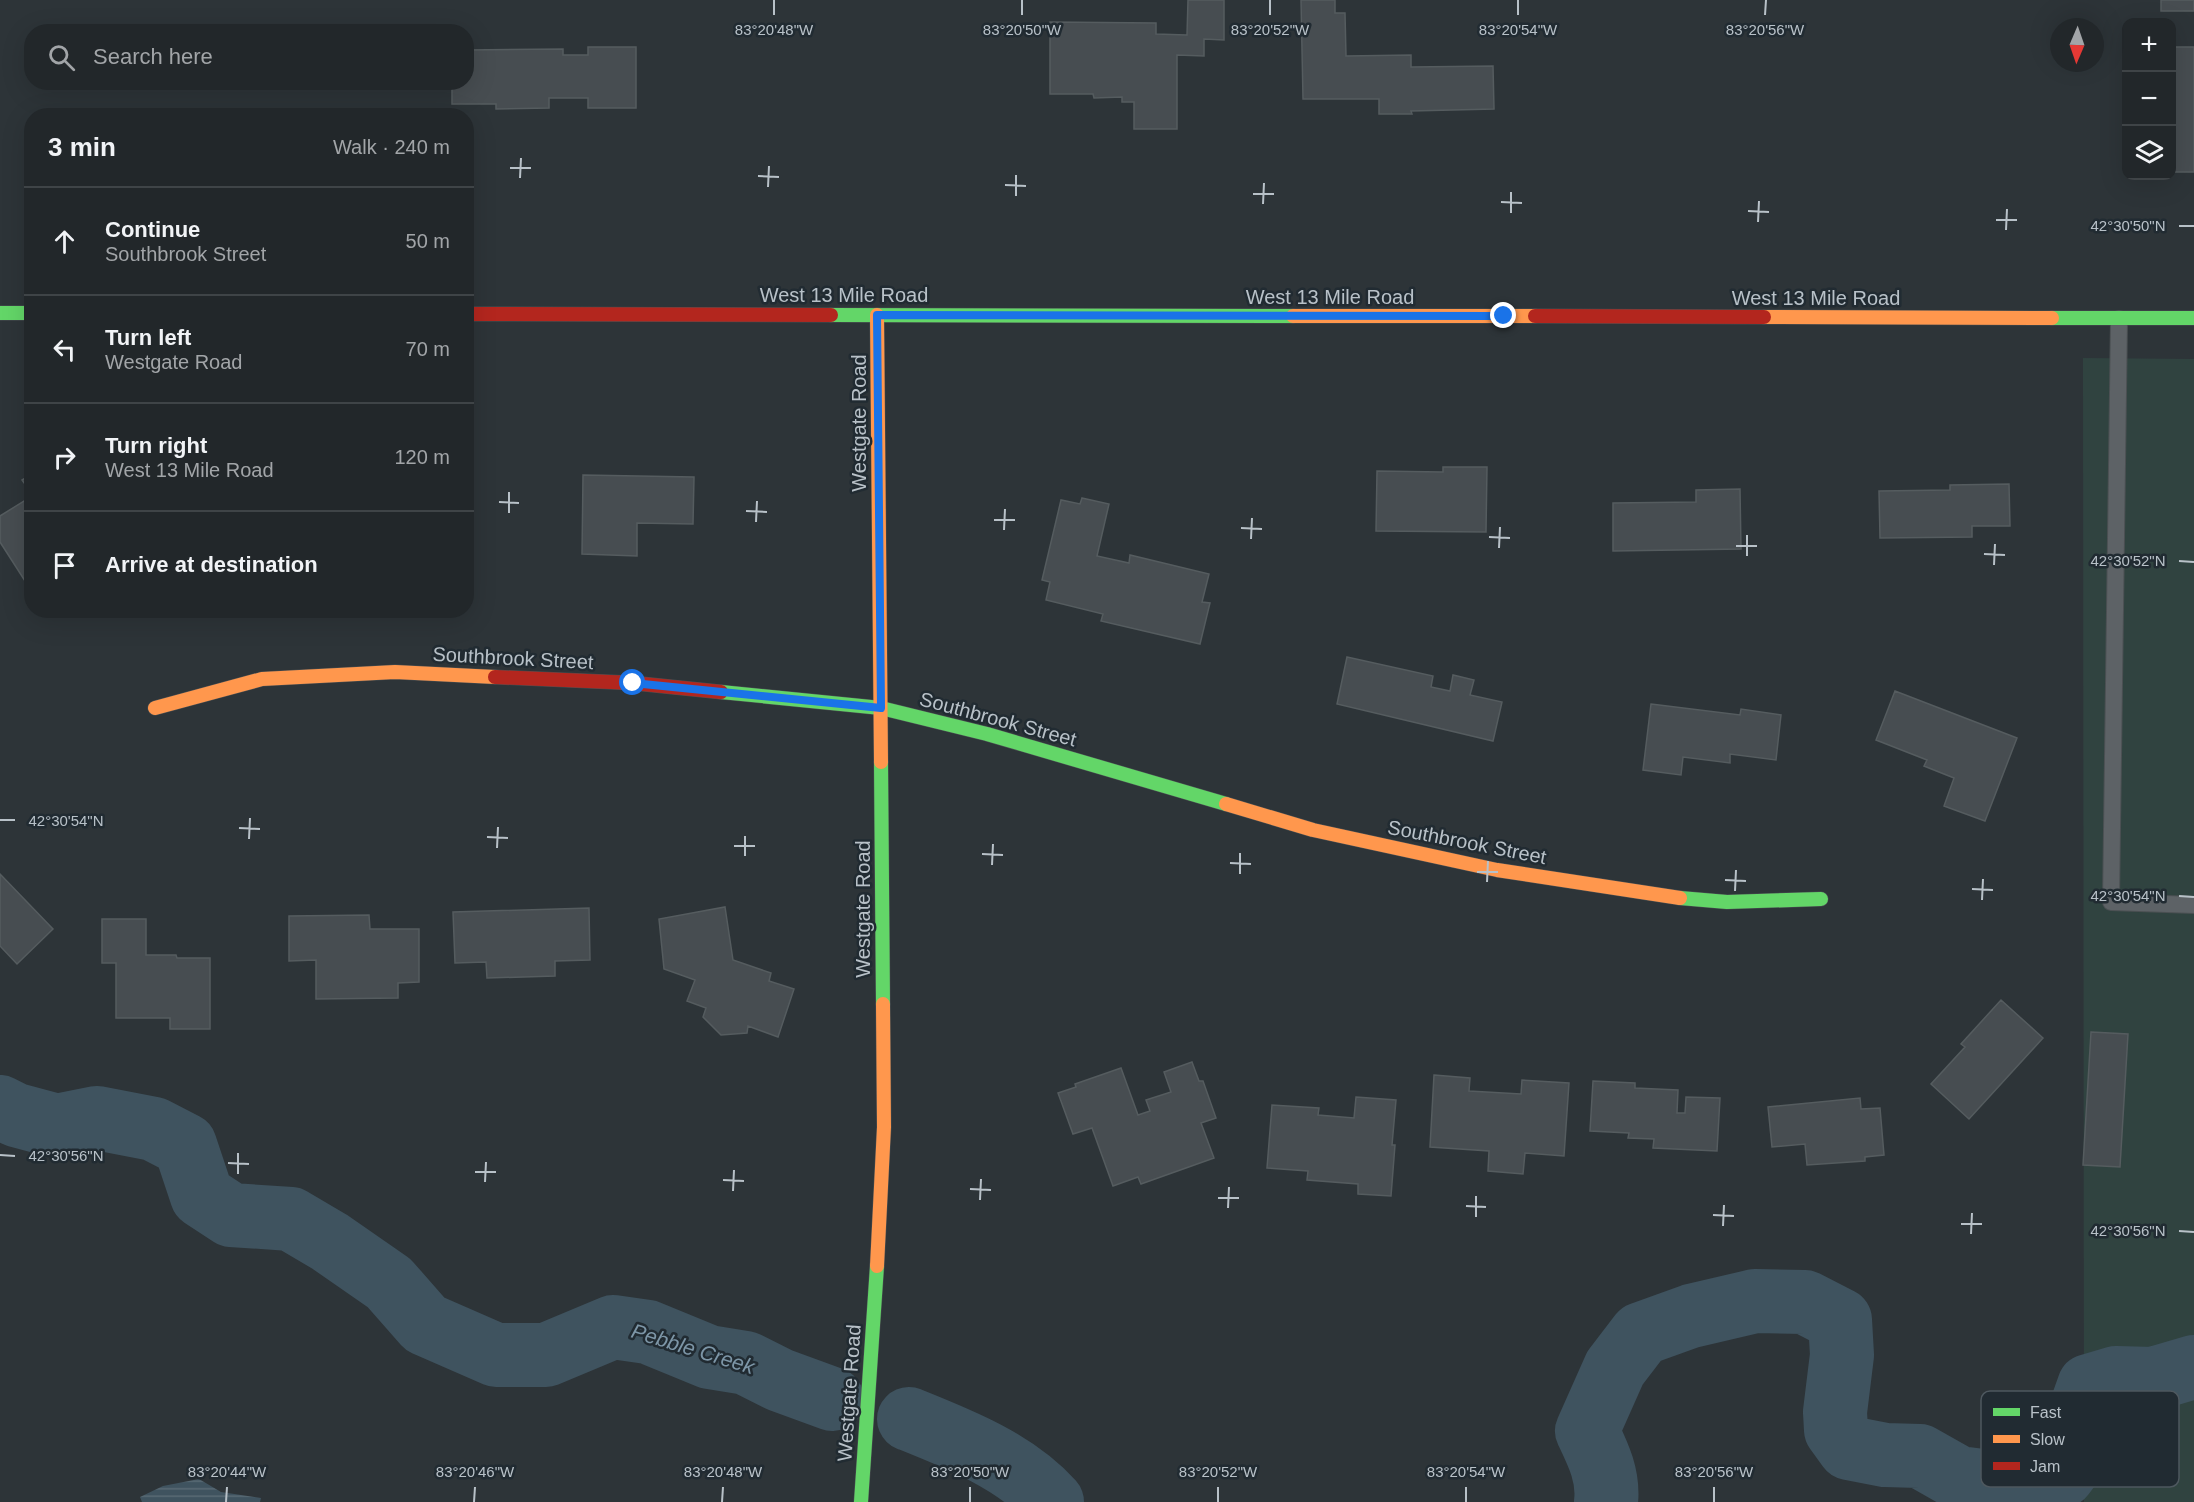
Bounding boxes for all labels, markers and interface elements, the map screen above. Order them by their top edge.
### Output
north arrow [2050,18,2104,72]
map controls [2122,18,2176,180]
button: + [2122,18,2176,72]
text: 83°20'48"W [735,21,814,38]
text: 83°20'50"W [983,21,1062,38]
text: 83°20'52"W [1231,21,1310,38]
text: 83°20'54"W [1479,21,1558,38]
text: 83°20'56"W [1726,21,1805,38]
search box [24,24,474,90]
icon: search [45,41,78,74]
text: Search here [93,44,213,69]
button: − [2122,72,2176,126]
button: layers [2122,126,2176,180]
text: 3 min [48,132,116,162]
text: Walk · 240 m [333,136,450,158]
text: Continue [105,217,200,242]
text: 42°30'50"N [2090,217,2166,234]
icon: ahead [48,225,81,258]
text: 50 m [406,230,450,252]
text: Southbrook Street [105,243,266,265]
street label: West 13 Mile Road [760,284,928,306]
street label: West 13 Mile Road [1246,286,1414,308]
street label: West 13 Mile Road [1732,287,1900,309]
route end [1490,302,1516,328]
text: Turn left [105,325,191,350]
icon: left [48,333,81,366]
text: 70 m [406,338,450,360]
text: Westgate Road [105,351,243,373]
street label: Westgate Road [848,354,870,492]
text: Turn right [105,433,207,458]
icon: right [48,441,81,474]
text: 120 m [394,446,450,468]
text: West 13 Mile Road [105,459,274,481]
icon: arrive [48,549,81,582]
text: Arrive at destination [105,552,318,577]
text: 42°30'52"N [2090,552,2166,569]
street label: Southbrook Street [432,643,595,673]
route start [619,669,645,695]
street label: Southbrook Street [917,688,1079,751]
text: 42°30'54"N [28,812,104,829]
street label: Southbrook Street [1386,816,1549,868]
street label: Westgate Road [852,840,874,978]
text: 42°30'54"N [2090,887,2166,904]
text: 42°30'56"N [28,1147,104,1164]
text: 42°30'56"N [2090,1222,2166,1239]
water label: Pebble Creek [629,1319,759,1379]
street label: Westgate Road [833,1324,865,1462]
legend [1981,1391,2179,1487]
text: Fast [2030,1404,2062,1421]
text: Slow [2030,1431,2065,1448]
text: Jam [2030,1458,2060,1475]
text: 83°20'44"W [188,1463,267,1480]
text: 83°20'46"W [436,1463,515,1480]
text: 83°20'48"W [684,1463,763,1480]
text: 83°20'50"W [931,1463,1010,1480]
text: 83°20'52"W [1179,1463,1258,1480]
text: 83°20'54"W [1427,1463,1506,1480]
text: 83°20'56"W [1675,1463,1754,1480]

